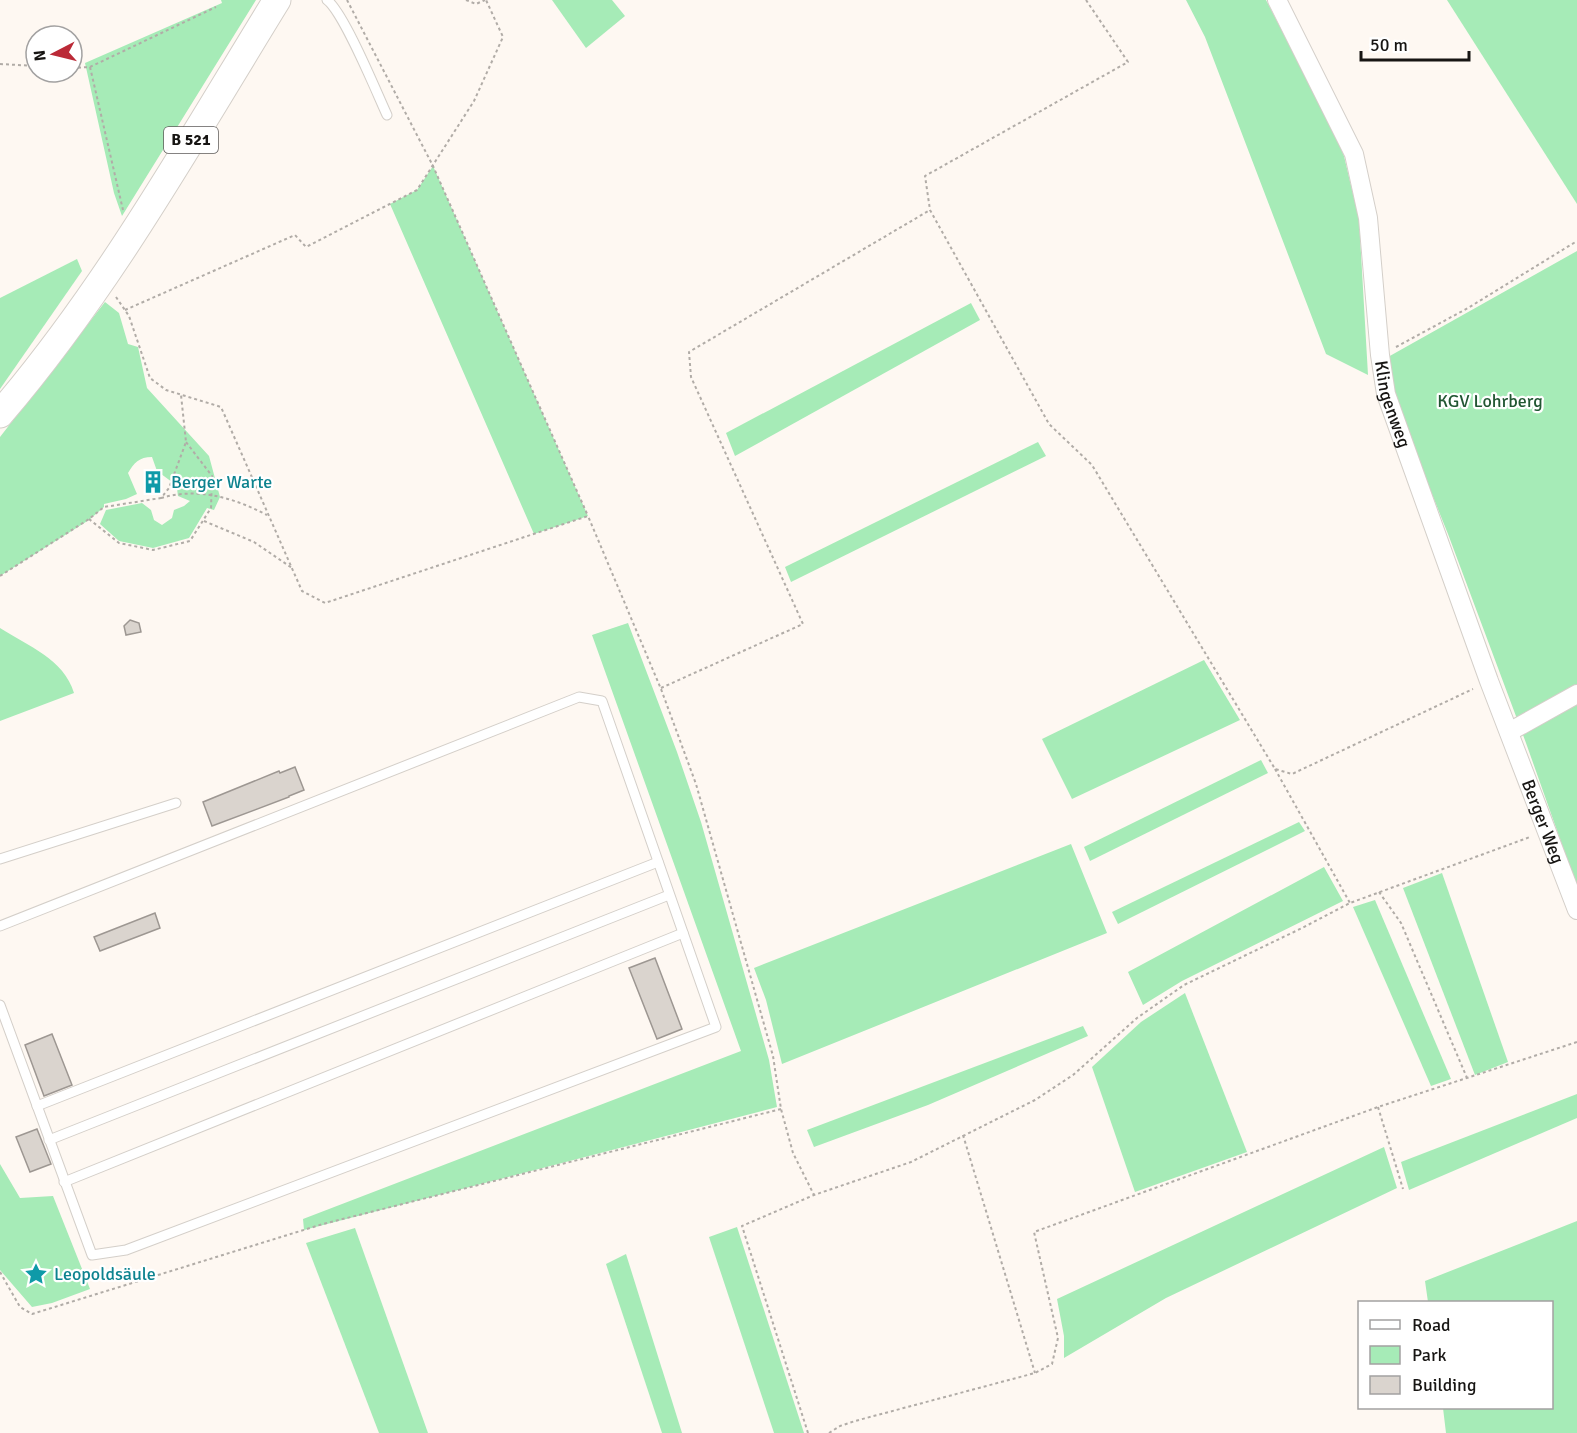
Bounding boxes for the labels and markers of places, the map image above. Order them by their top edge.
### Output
building icon: Berger Warte [140,469,166,495]
place label: Berger Warte [171,471,272,493]
place icon: Leopoldsäule [23,1261,49,1287]
place label: Leopoldsäule [54,1263,156,1285]

